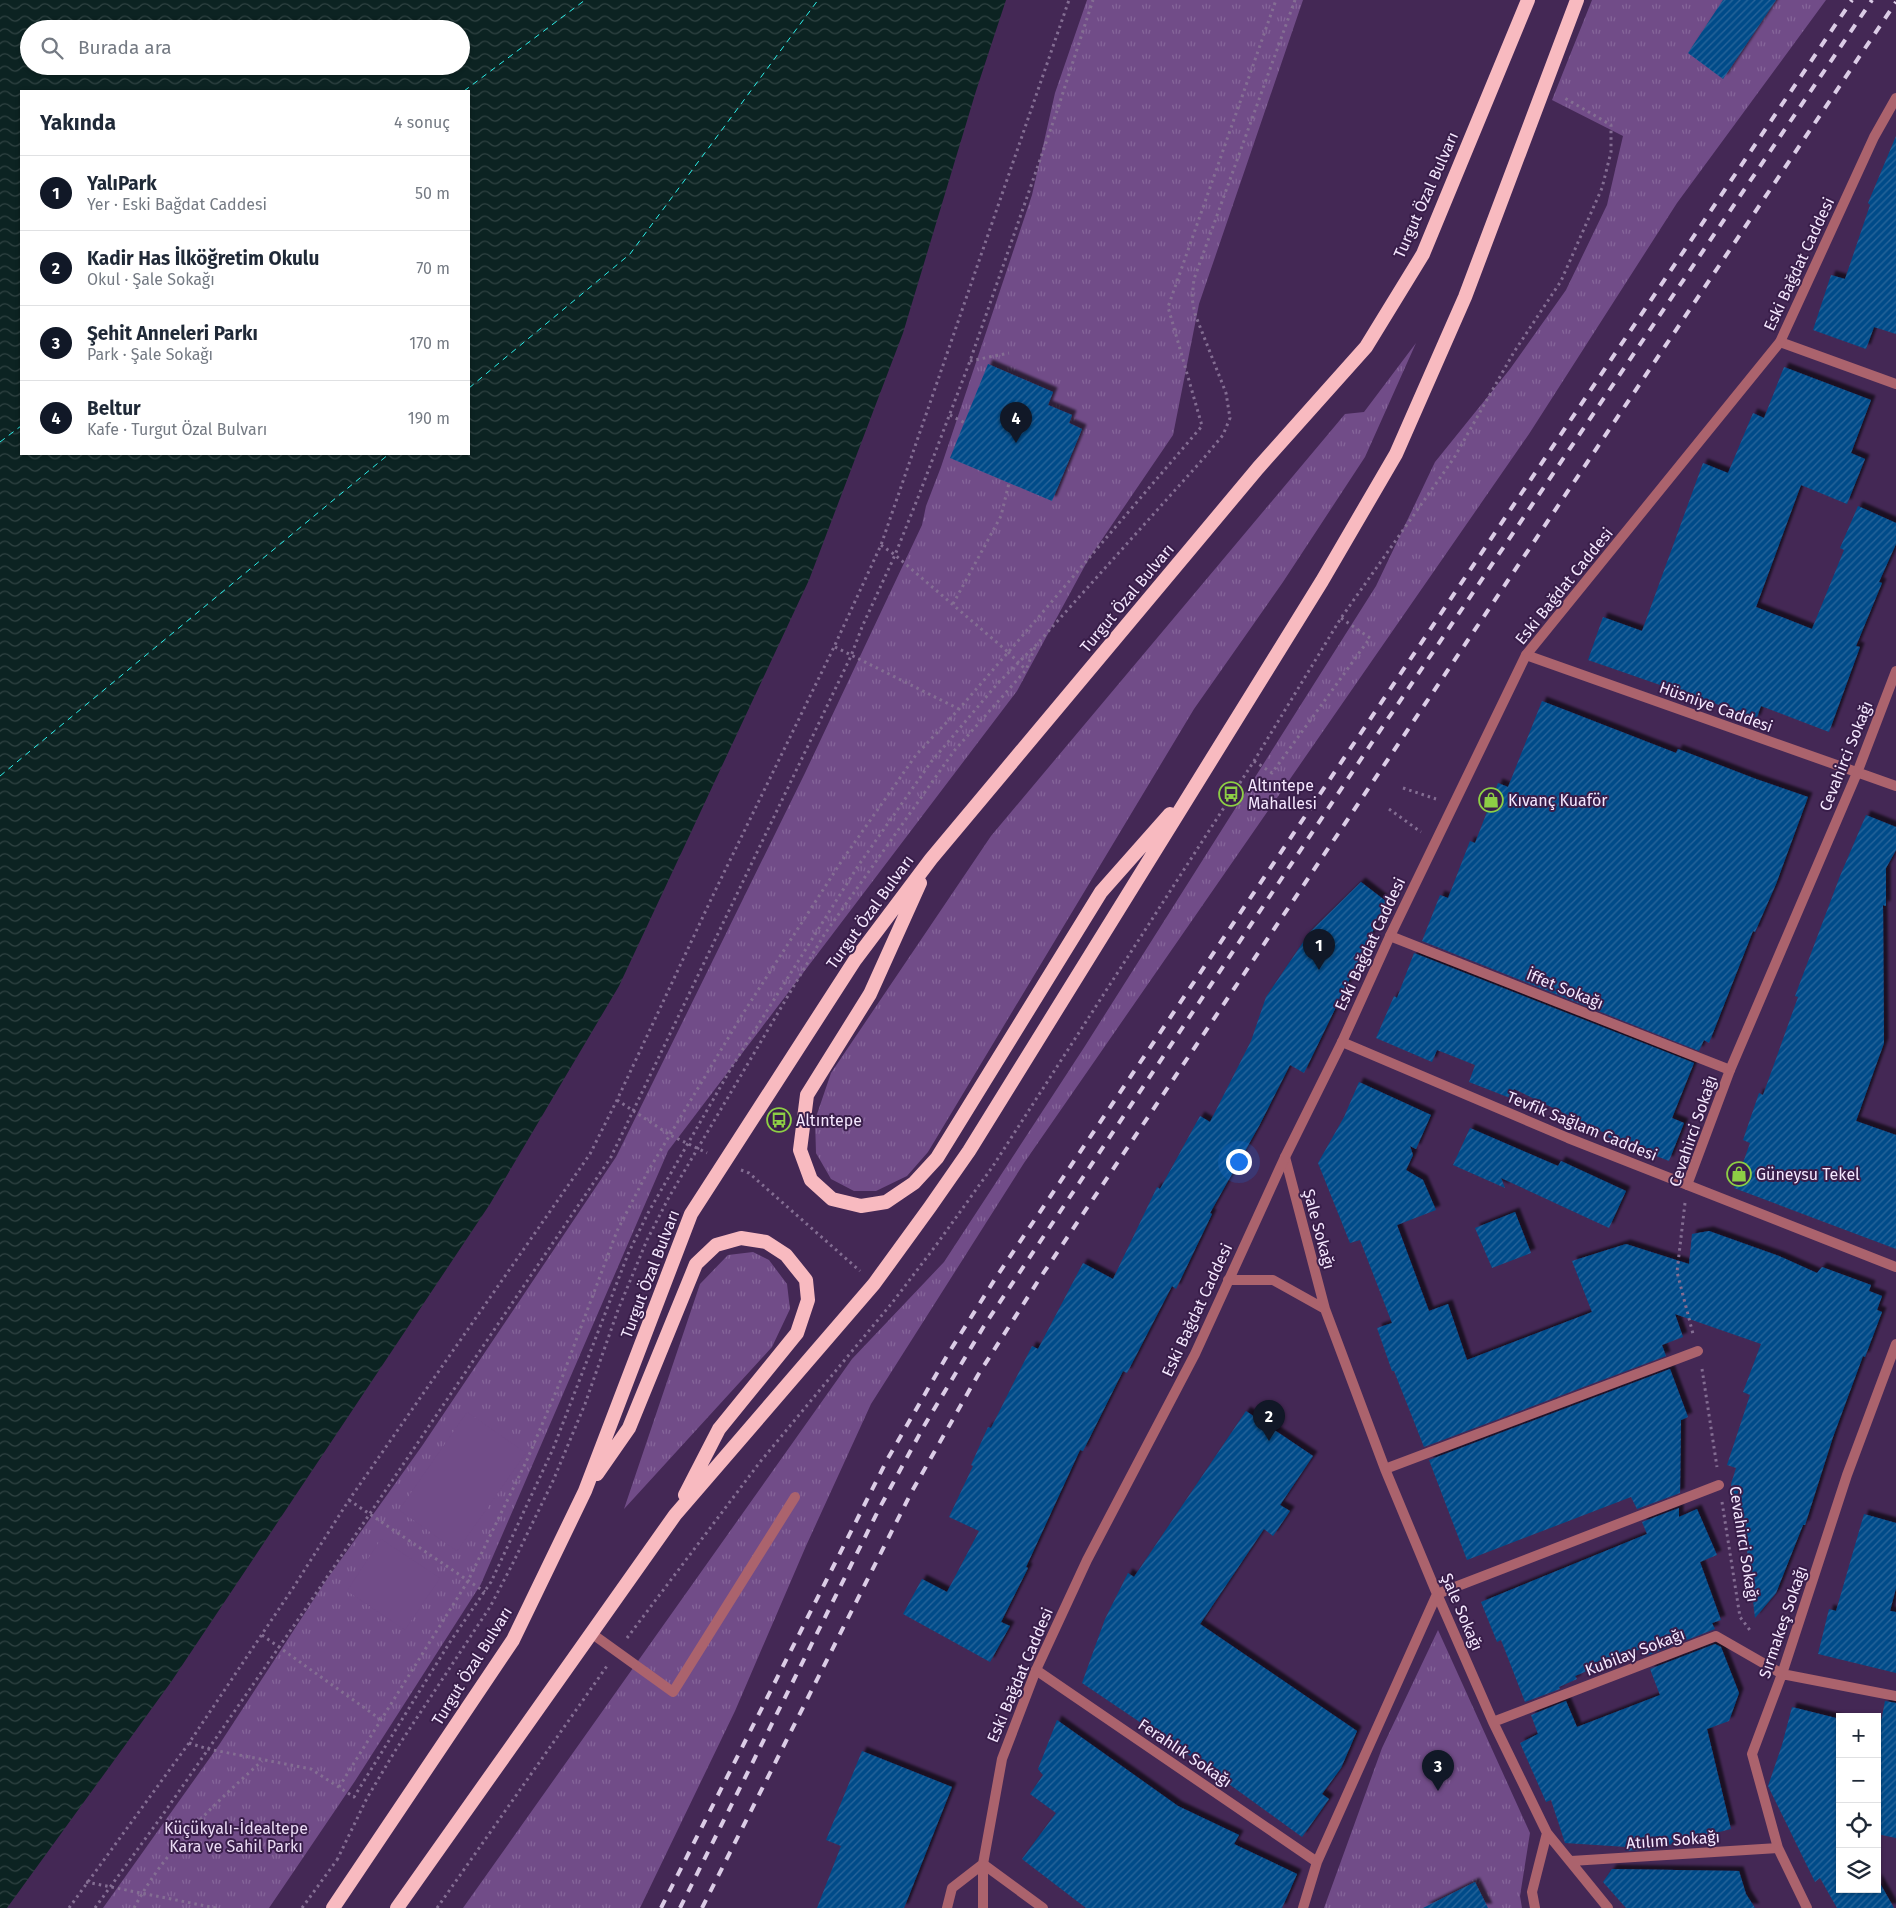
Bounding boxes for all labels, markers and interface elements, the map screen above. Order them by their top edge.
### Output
search box [20,20,470,75]
icon: search [38,34,66,62]
text: Burada ara [78,36,172,59]
text: Yakında [40,110,116,136]
text: 4 sonuç [394,113,450,132]
street label: Turgut Özal Bulvarı [1390,129,1462,261]
text: YalıPark [87,172,157,195]
text: 1 [52,184,60,203]
text: 50 m [415,184,450,203]
street label: Eski Bağdat Caddesi [1760,194,1838,334]
text: Yer · Eski Bağdat Caddesi [87,195,267,214]
text: Kadir Has İlköğretim Okulu [87,247,319,270]
text: 2 [52,259,60,278]
text: 70 m [416,259,450,278]
text: Okul · Şale Sokağı [87,270,215,289]
text: Şehit Anneleri Parkı [87,322,258,345]
text: 3 [52,334,60,353]
text: 170 m [409,334,450,353]
text: Park · Şale Sokağı [87,345,213,364]
text: Beltur [87,397,141,420]
pin: 4 [1000,402,1032,443]
text: 4 [51,409,61,428]
text: 190 m [408,409,450,428]
text: Kafe · Turgut Özal Bulvarı [87,420,267,439]
street label: Eski Bağdat Caddesi [1511,524,1617,648]
street label: Turgut Özal Bulvarı [1076,540,1178,656]
street label: Hüsniye Caddesi [1657,678,1775,736]
street label: Cevahirci Sokağı [1815,698,1877,814]
place label: Altıntepe Mahallesi [1248,776,1317,813]
bus stop icon: Altıntepe Mahallesi [1218,781,1244,807]
shop icon: Kıvanç Kuaför [1478,787,1504,813]
place label: Kıvanç Kuaför [1508,791,1608,811]
street label: Turgut Özal Bulvarı [822,851,918,973]
street label: Eski Bağdat Caddesi [1331,874,1409,1014]
pin: 1 [1303,929,1335,970]
street label: İffet Sokağı [1524,964,1607,1013]
street label: Cevahirci Sokağı [1665,1073,1721,1189]
street label: Tevfik Sağlam Caddesi [1504,1087,1660,1165]
bus stop icon: Altıntepe [766,1107,792,1133]
place label: Altıntepe [796,1111,862,1130]
your location [1226,1149,1252,1175]
shop icon: Güneysu Tekel [1726,1161,1752,1187]
place label: Güneysu Tekel [1756,1165,1860,1184]
street label: Şale Sokağı [1298,1187,1339,1271]
street label: Turgut Özal Bulvarı [617,1207,683,1341]
street label: Eski Bağdat Caddesi [1158,1240,1236,1380]
pin: 2 [1253,1400,1285,1441]
street label: Cevahirci Sokağı [1725,1485,1763,1603]
street label: Sırmakeş Sokağı [1755,1563,1812,1681]
street label: Şale Sokağı [1436,1570,1487,1654]
street label: Turgut Özal Bulvarı [428,1603,516,1729]
street label: Eski Bağdat Caddesi [983,1605,1057,1745]
street label: Kubilay Sokağı [1582,1624,1688,1680]
map controls [1836,1713,1881,1893]
button: + [1836,1713,1881,1758]
street label: Ferahlık Sokağı [1135,1715,1235,1791]
pin: 3 [1422,1750,1454,1791]
button: − [1836,1758,1881,1803]
button: locate [1836,1803,1881,1848]
park label: Küçükyalı-İdealtepe Kara ve Sahil Parkı [164,1818,308,1856]
street label: Atılım Sokağı [1625,1827,1721,1853]
button: layers [1836,1848,1881,1893]

